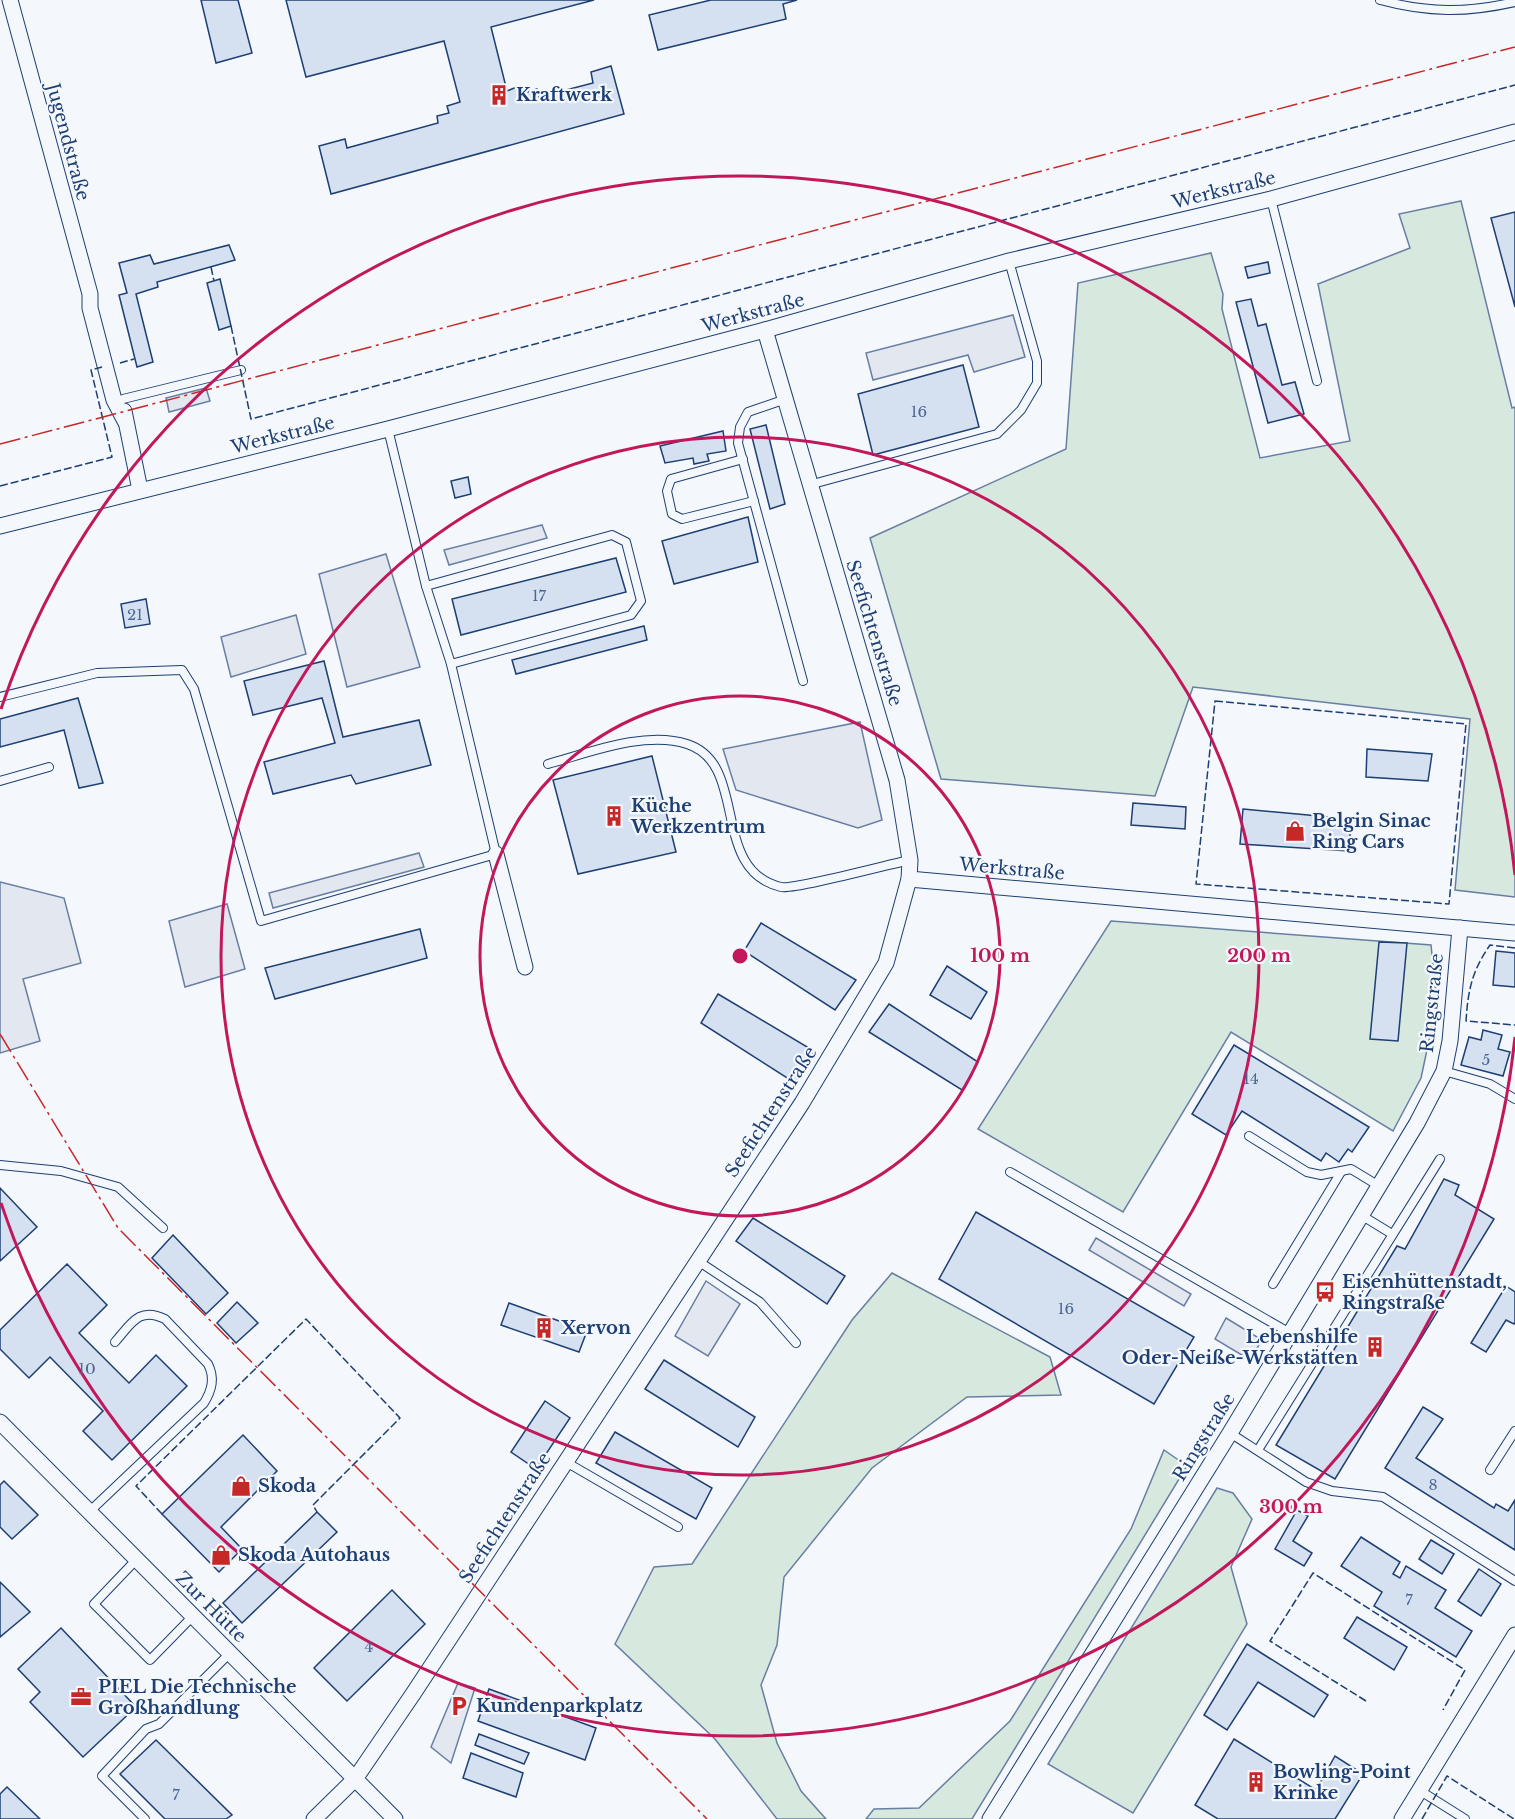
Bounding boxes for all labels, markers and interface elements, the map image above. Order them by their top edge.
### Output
street label: Jugendstraße [41,79,94,203]
building icon: Kraftwerk [487,83,511,107]
place label: Kraftwerk [516,84,613,106]
street label: Werkstraße [1169,167,1278,214]
street label: Werkstraße [698,289,807,338]
house number: 16 [911,402,927,421]
street label: Werkstraße [228,412,337,459]
street label: Seefichtenstraße [841,557,907,709]
house number: 17 [532,586,547,605]
house number: 21 [127,605,143,624]
place label: Küche Werkzentrum [630,795,766,838]
building icon: Küche Werkzentrum [602,804,626,828]
place label: Belgin Sinac Ring Cars [1312,810,1431,853]
shop icon: Belgin Sinac Ring Cars [1283,819,1307,843]
street label: Werkstraße [957,853,1066,885]
text: 100 m [970,945,1030,967]
text: 200 m [1227,945,1291,967]
centre of rings [730,946,750,966]
street label: Ringstraße [1416,952,1448,1054]
street label: Seefichtenstraße [720,1042,822,1182]
house number: 5 [1482,1050,1490,1069]
house number: 14 [1243,1069,1259,1088]
place label: Eisenhüttenstadt, Ringstraße [1342,1271,1507,1314]
bus stop icon: Eisenhüttenstadt, Ringstraße [1313,1280,1337,1304]
house number: 16 [1058,1299,1074,1318]
building icon: Xervon [532,1316,556,1340]
place label: Xervon [560,1317,631,1339]
place label: Lebenshilfe Oder-Neiße-Werkstätten [1122,1326,1358,1369]
building icon: Lebenshilfe Oder-Neiße-Werkstätten [1363,1335,1387,1359]
house number: 10 [78,1359,96,1378]
street label: Ringstraße [1168,1389,1240,1485]
street label: Seefichtenstraße [454,1448,556,1588]
shop icon: Skoda [229,1474,253,1498]
place label: Skoda [258,1475,317,1497]
house number: 8 [1428,1475,1438,1494]
text: 300 m [1259,1496,1323,1518]
shop icon: Skoda Autohaus [209,1543,233,1567]
place label: Skoda Autohaus [238,1544,390,1566]
street label: Zur Hütte [171,1567,251,1647]
house number: 7 [1405,1590,1413,1609]
house number: 4 [365,1637,373,1656]
place label: PIEL Die Technische Großhandlung [98,1676,297,1719]
office icon: PIEL Die Technische Großhandlung [69,1685,93,1709]
parking icon: Kundenparkplatz [447,1694,471,1718]
place label: Kundenparkplatz [476,1695,643,1717]
place label: Bowling-Point Krinke [1273,1761,1411,1804]
building icon: Bowling-Point Krinke [1244,1770,1268,1794]
house number: 7 [172,1785,180,1804]

